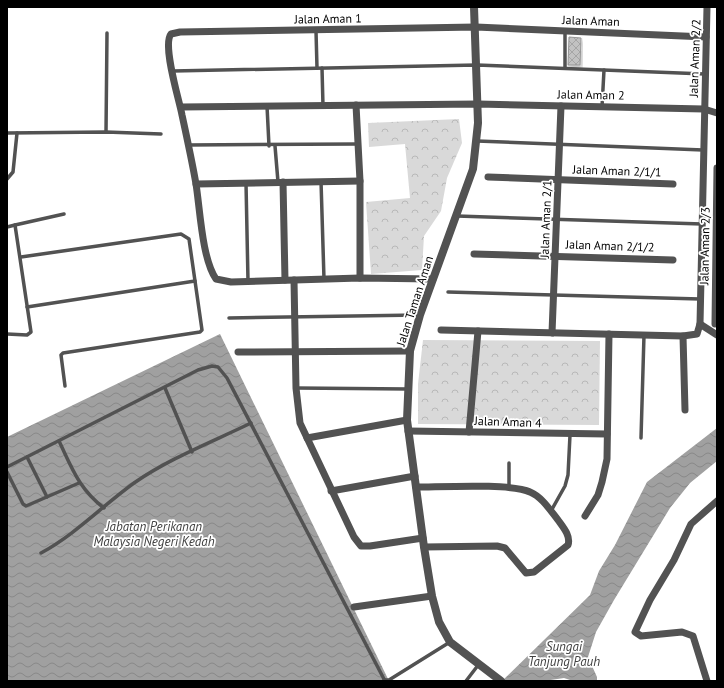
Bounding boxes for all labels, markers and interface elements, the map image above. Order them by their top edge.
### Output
street label: Jalan Aman 1 [293,10,362,27]
street label: Jalan Aman [561,12,620,29]
street label: Jalan Aman 2/2 [686,19,703,98]
street label: Jalan Aman 2 [556,86,625,103]
street label: Jalan Aman 2/1/1 [571,161,662,180]
street label: Jalan Aman 2/1 [537,180,554,259]
street label: Jalan Aman 2/3 [696,207,713,286]
street label: Jalan Aman 2/1/2 [564,236,655,255]
street label: Jalan Taman Aman [393,254,436,349]
street label: Jalan Aman 4 [473,413,542,430]
water label: Jabatan Perikanan Malaysia Negeri Kedah [93,518,215,550]
water label: Sungai Tanjung Pauh [528,638,600,670]

